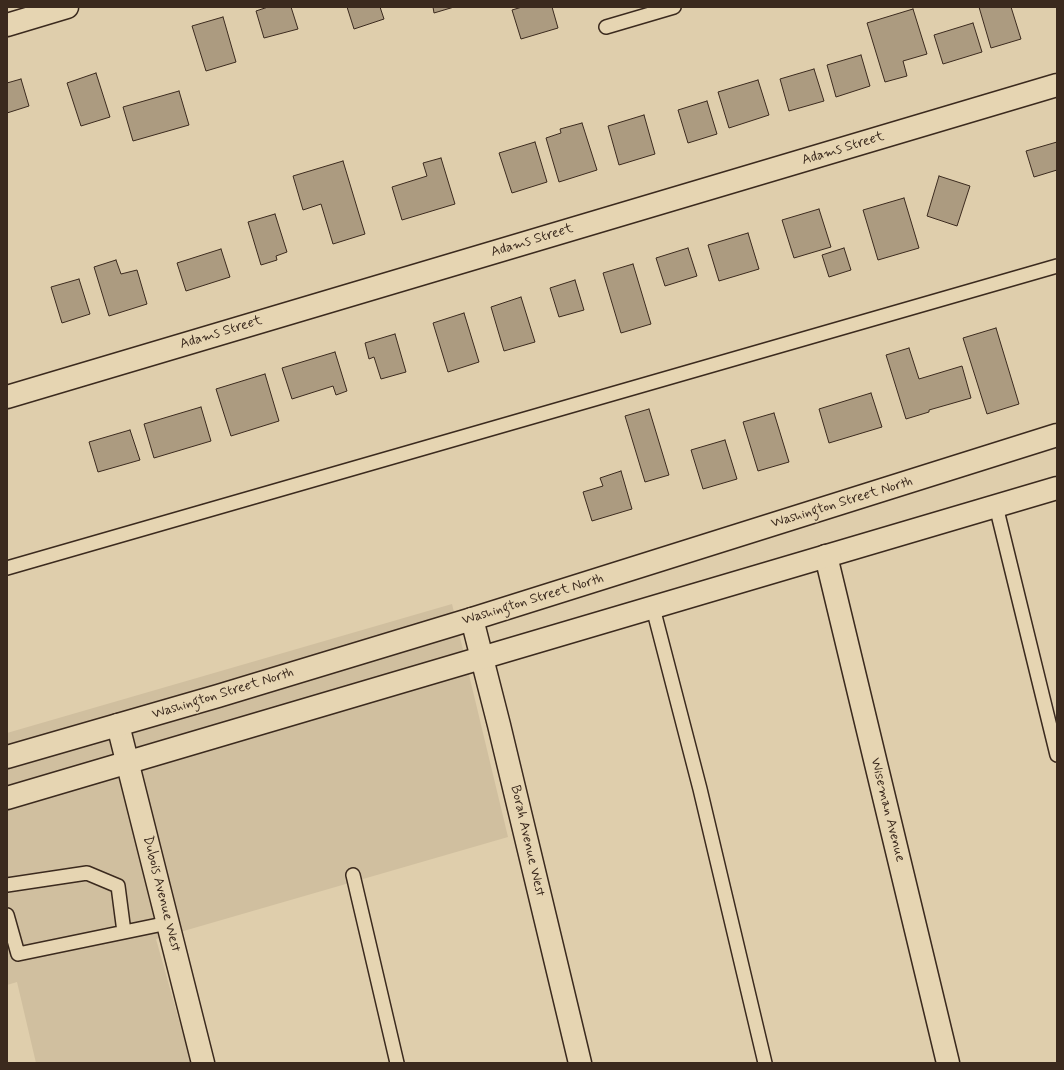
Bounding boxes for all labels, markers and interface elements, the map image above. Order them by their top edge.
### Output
street label: Adams Street [800,129,886,169]
street label: Adams Street [489,221,575,261]
street label: Adams Street [178,313,264,353]
street label: Washington Street North [769,473,915,533]
street label: Washington Street North [460,570,606,630]
street label: Washington Street North [150,664,296,724]
street label: Wiseman Avenue [866,756,908,864]
street label: Borah Avenue West [506,784,548,898]
street label: Dubois Avenue West [138,834,184,954]

